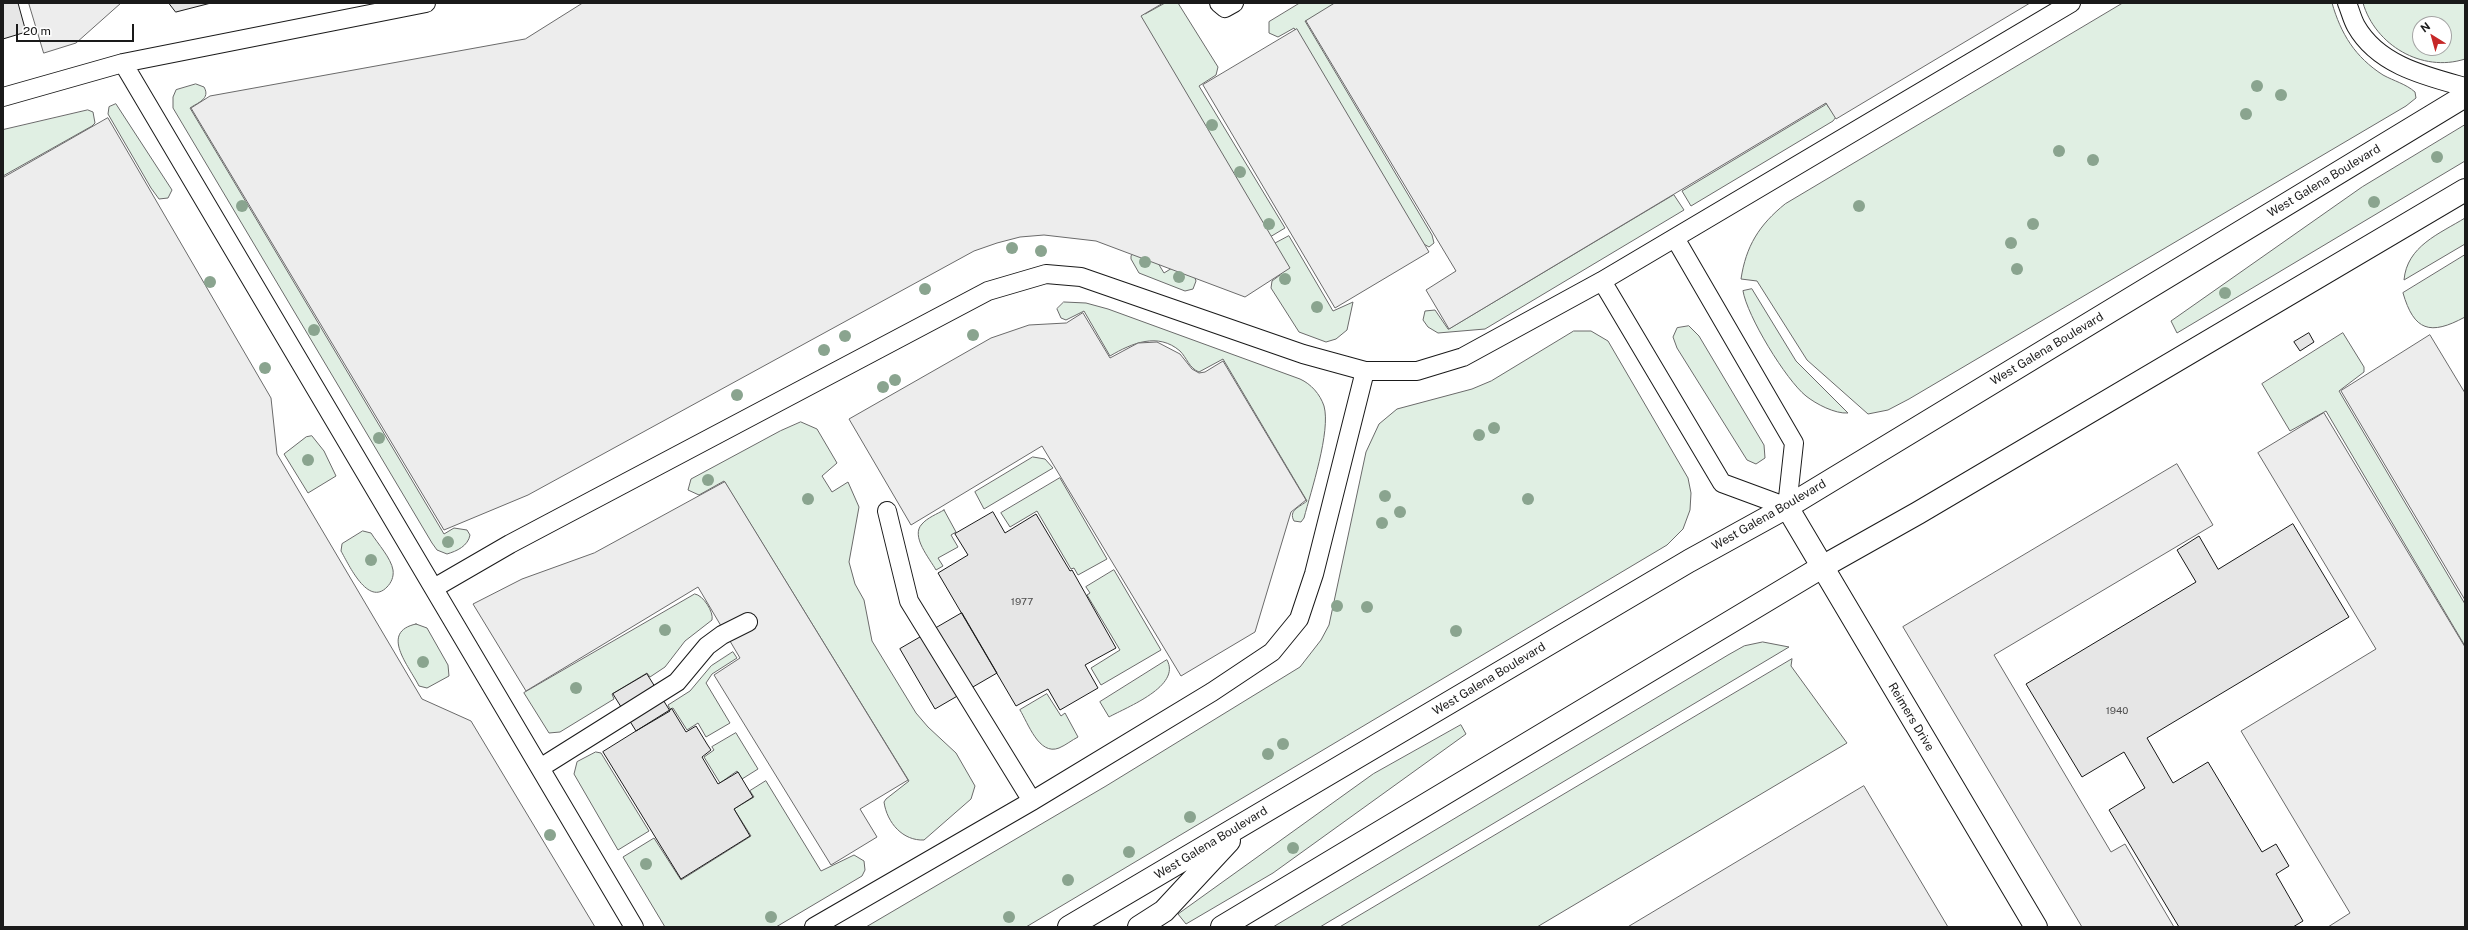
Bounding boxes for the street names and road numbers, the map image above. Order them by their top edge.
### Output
street label: West Galena Boulevard [2265,142,2383,220]
street label: West Galena Boulevard [1988,310,2106,388]
street label: West Galena Boulevard [1709,476,1829,554]
street label: West Galena Boulevard [1430,640,1548,718]
street label: Reimers Drive [1885,680,1937,754]
street label: West Galena Boulevard [1152,804,1270,882]

